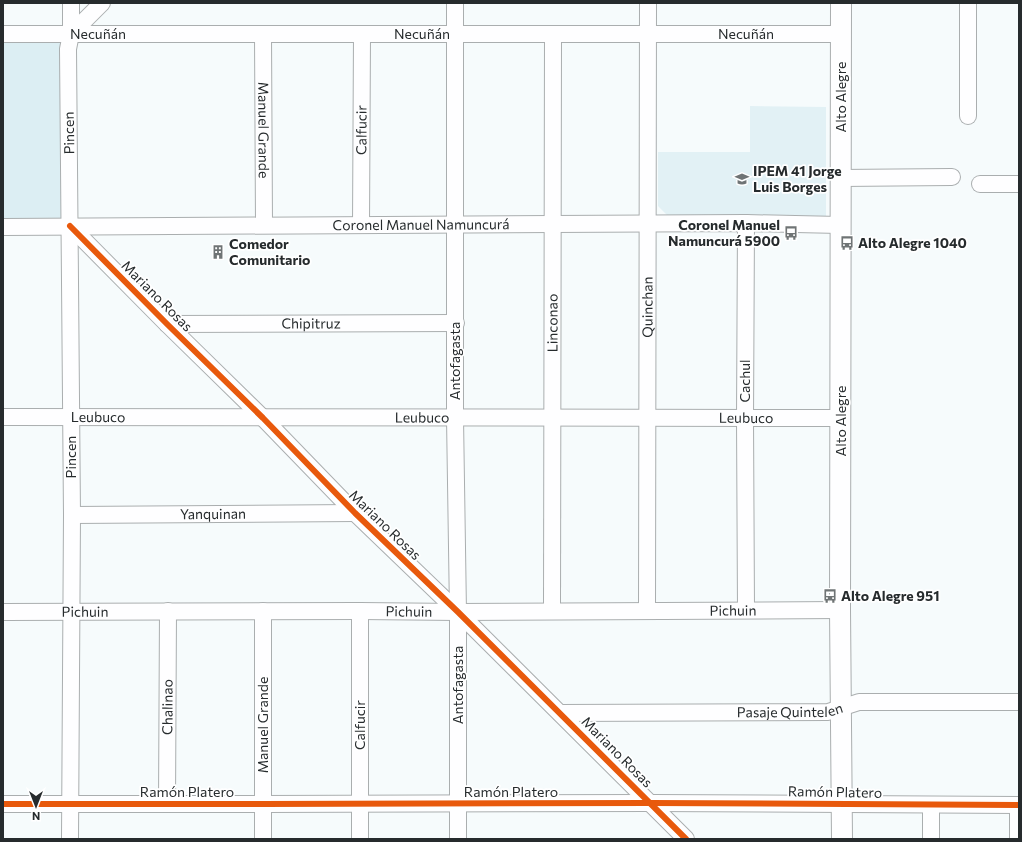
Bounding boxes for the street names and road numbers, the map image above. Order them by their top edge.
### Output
street label: Necuñán [70,25,126,42]
street label: Necuñán [394,25,450,42]
street label: Necuñán [718,25,774,42]
street label: Alto Alegre [832,62,849,132]
street label: Manuel Grande [255,82,273,178]
street label: Calfucir [352,105,370,155]
street label: Pincen [60,111,77,155]
street label: Coronel Manuel Namuncurá [332,215,509,233]
street label: Mariano Rosas [118,257,196,335]
street label: Quinchan [638,276,656,338]
street label: Linconao [543,294,561,352]
street label: Chipitruz [281,314,341,332]
street label: Antofagasta [446,322,463,400]
street label: Cachul [736,359,753,403]
street label: Alto Alegre [832,386,849,456]
street label: Leubuco [71,408,125,425]
street label: Leubuco [395,408,449,426]
street label: Leubuco [719,409,773,426]
street label: Pincen [62,436,79,478]
street label: Mariano Rosas [346,486,425,563]
street label: Yanquinan [180,505,246,522]
street label: Pichuin [710,601,756,619]
street label: Pichuin [385,602,433,620]
street label: Pichuin [62,603,108,620]
street label: Antofagasta [449,646,466,724]
street label: Manuel Grande [254,677,271,773]
street label: Chalinao [158,679,176,735]
street label: Pasaje Quintelen [737,699,845,720]
street label: Calfucir [351,700,368,750]
street label: Mariano Rosas [578,713,656,791]
street label: Ramón Platero [788,782,882,801]
street label: Ramón Platero [140,783,234,800]
street label: Ramón Platero [464,783,558,800]

